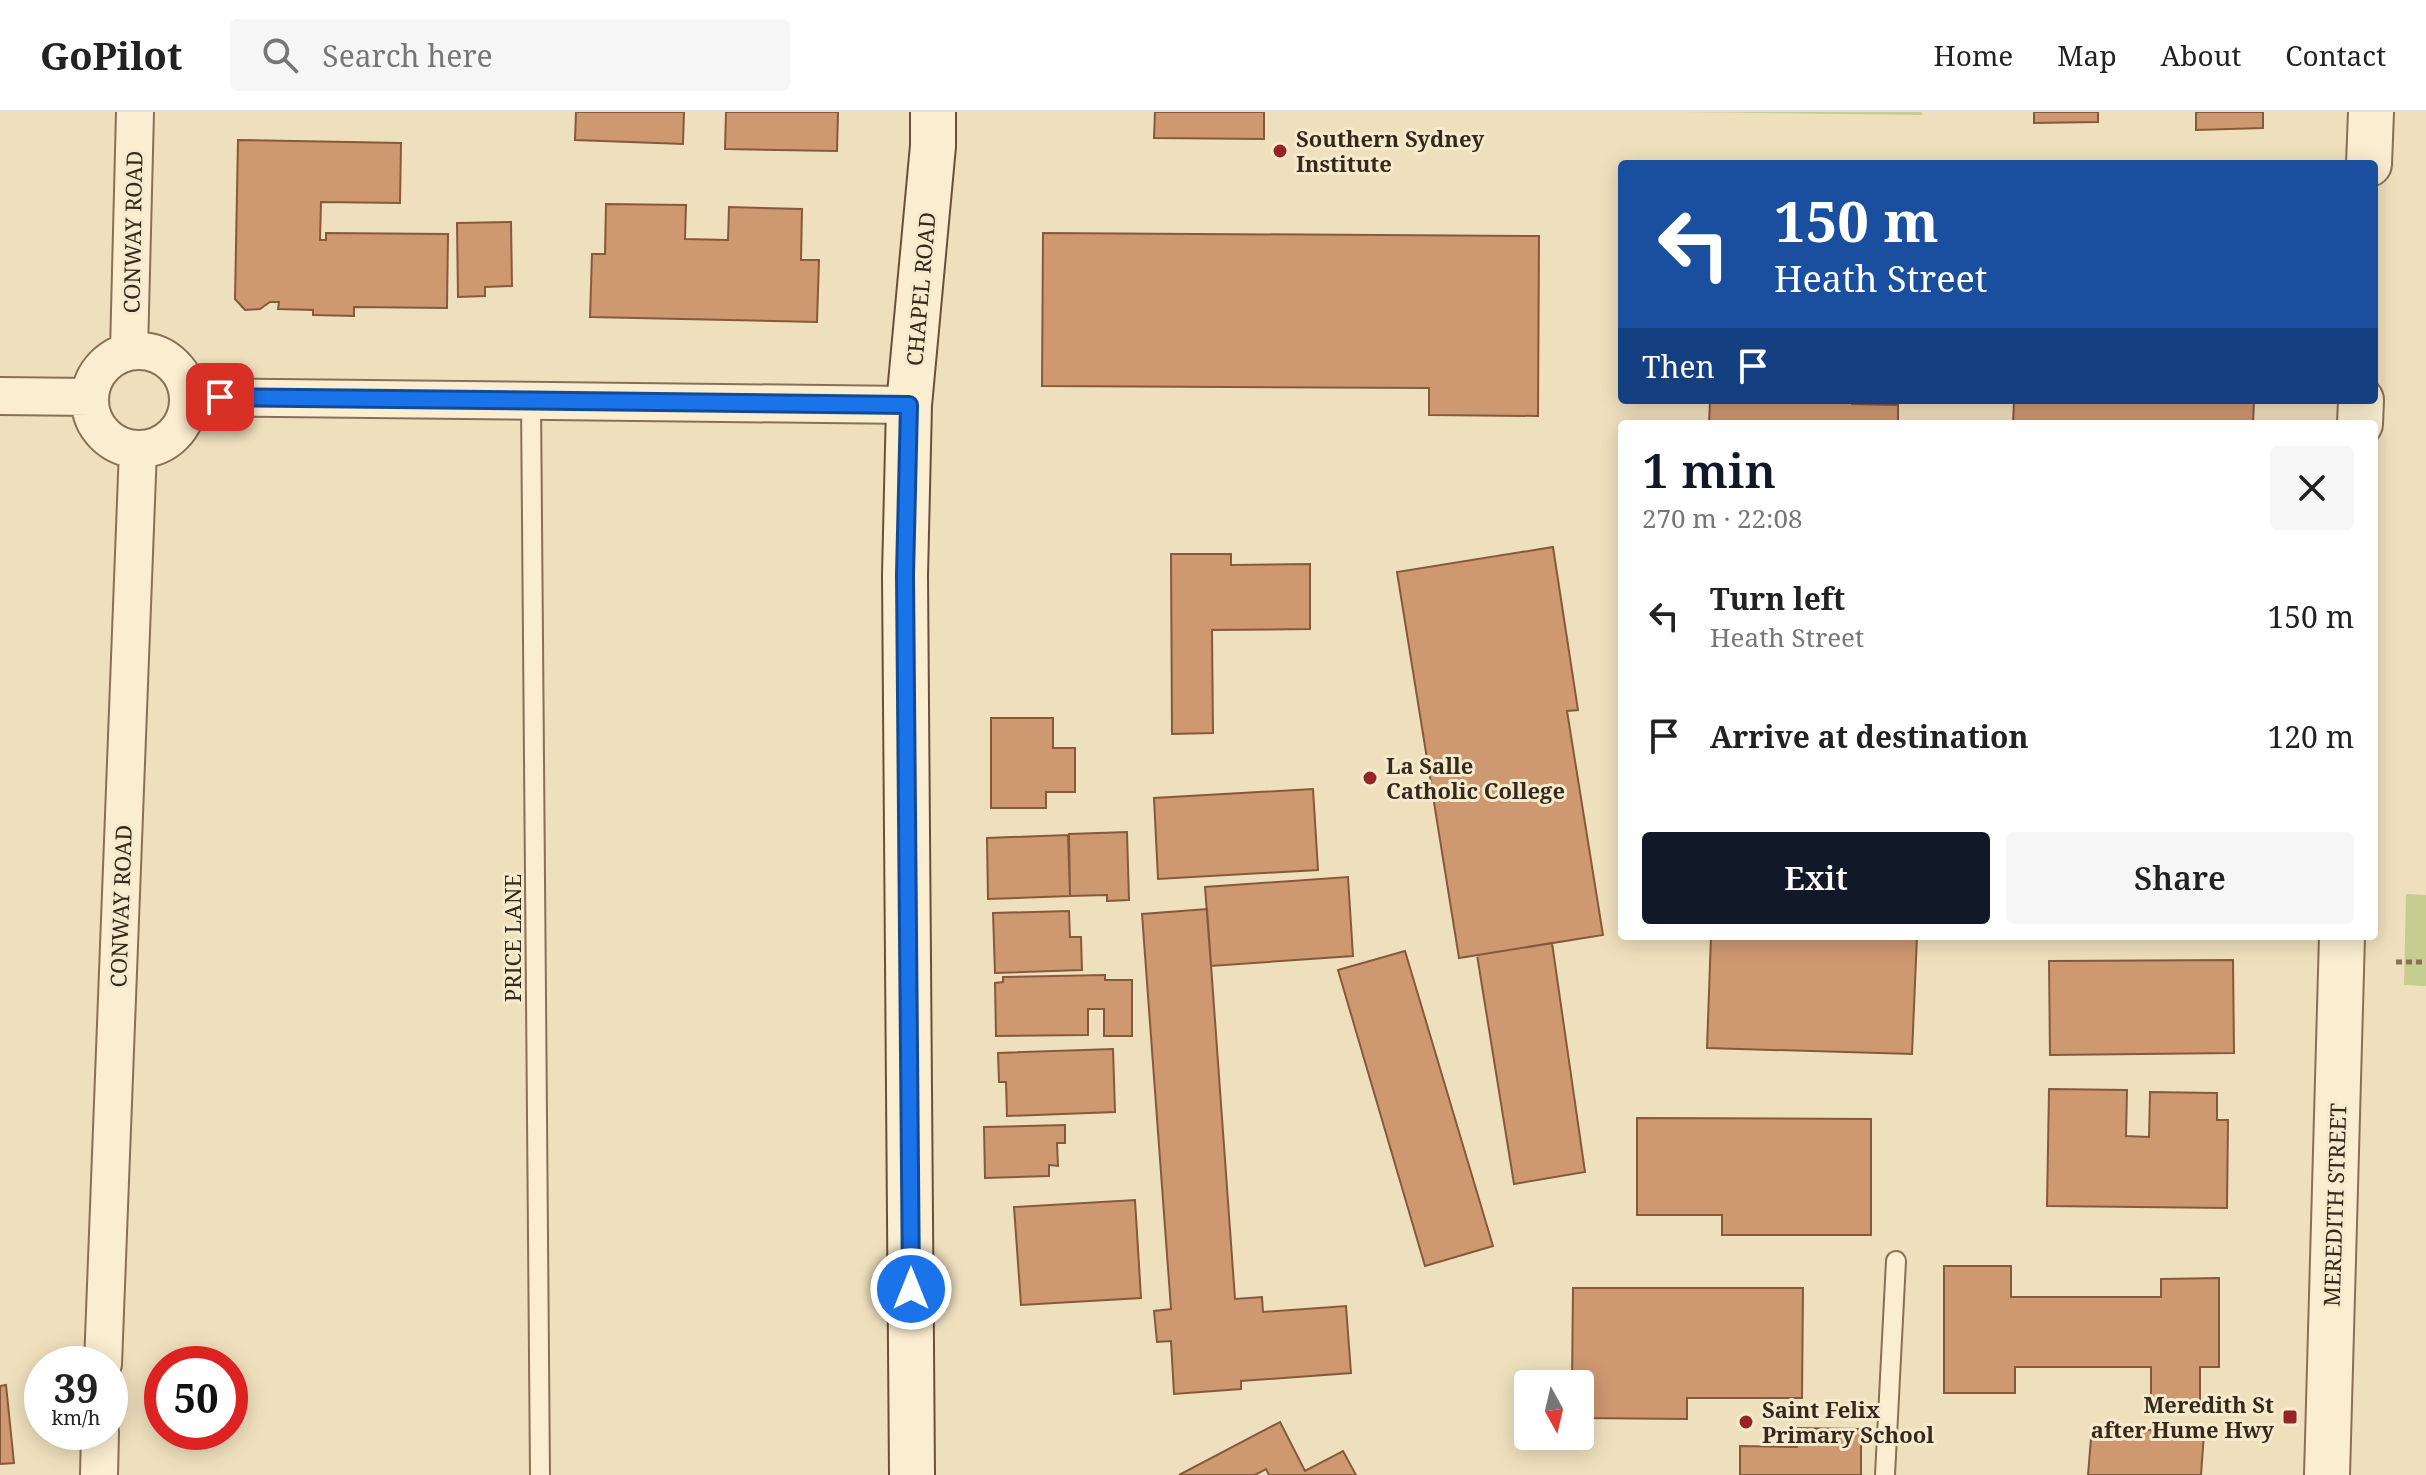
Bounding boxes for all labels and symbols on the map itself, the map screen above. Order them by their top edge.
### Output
place label: Southern Sydney Institute [1296,123,1485,178]
marker: Southern Sydney Institute [1271,142,1289,160]
street label: CONWAY ROAD [116,150,148,314]
street label: CHAPEL ROAD [898,211,942,367]
pin [186,363,254,431]
place label: La Salle Catholic College [1386,750,1565,805]
marker: La Salle Catholic College [1361,769,1379,787]
street label: CONWAY ROAD [102,824,138,988]
street label: PRICE LANE [497,874,527,1002]
street label: MEREDITH STREET [2315,1102,2353,1307]
position arrow [869,1247,953,1331]
speed limit sign: 50 [144,1346,248,1450]
north arrow [1514,1370,1594,1450]
place label: Meredith St after Hume Hwy [2091,1389,2274,1444]
place label: Saint Felix Primary School [1762,1394,1934,1449]
marker: Meredith St after Hume Hwy [2281,1408,2299,1426]
marker: Saint Felix Primary School [1737,1413,1755,1431]

